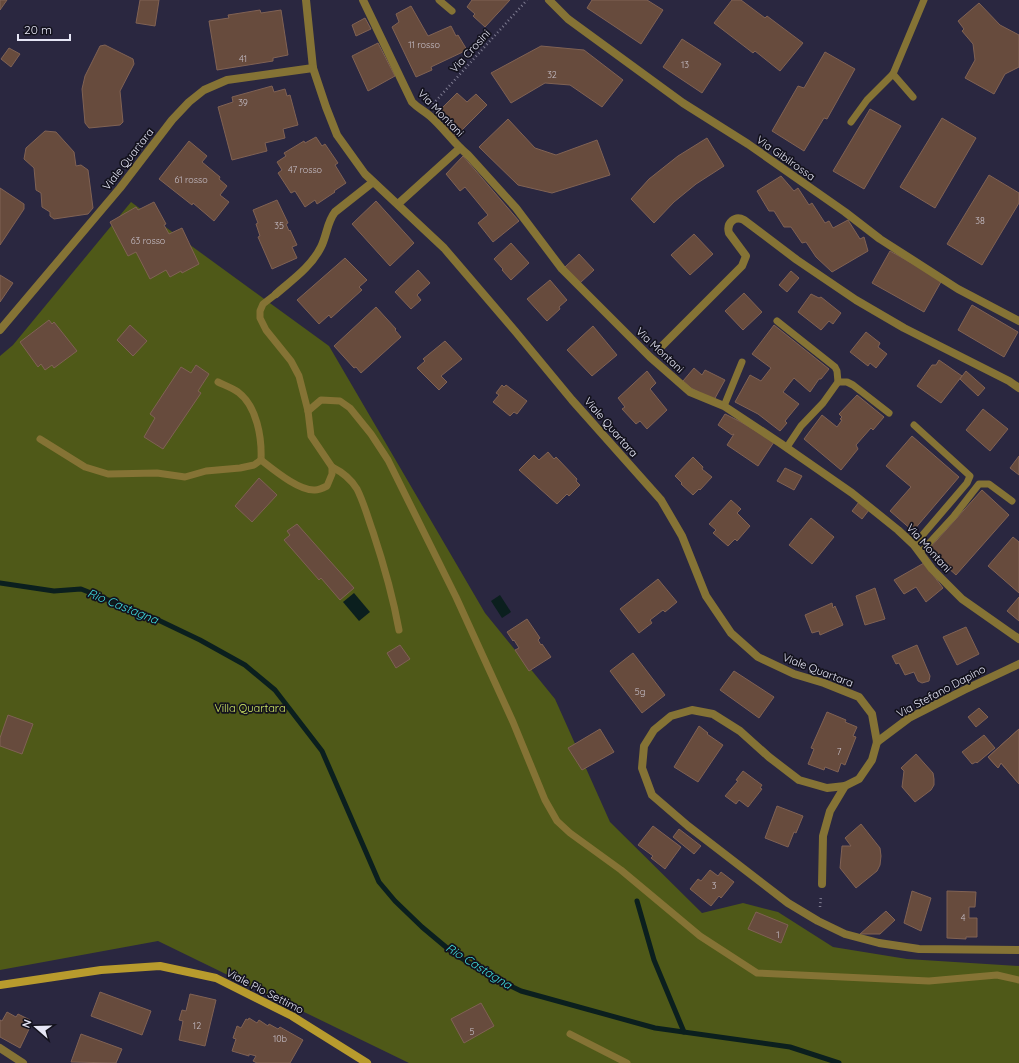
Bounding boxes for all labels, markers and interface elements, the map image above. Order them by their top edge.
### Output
scale bar [18,16,70,42]
text: 20 m [24,22,52,37]
street label: Via Crosini [447,26,493,76]
house number: 11 rosso [408,39,440,50]
house number: 41 [239,53,247,64]
house number: 13 [681,59,689,70]
house number: 32 [547,69,557,80]
street label: Via Montani [415,86,467,140]
house number: 39 [238,97,248,108]
street label: Viale Quartara [99,125,157,193]
street label: Via Gibilrossa [754,133,818,183]
house number: 47 rosso [288,164,322,175]
house number: 61 rosso [174,174,208,185]
house number: 38 [975,215,985,226]
house number: 35 [274,220,284,231]
house number: 63 rosso [131,235,165,246]
street label: Via Montani [633,324,687,376]
street label: Viale Quartara [581,394,641,460]
street label: Via Montani [904,521,954,575]
water label: Rio Castagna [85,585,161,627]
street label: Viale Quartara [781,650,855,690]
street label: Via Stefano Dapino [894,661,988,720]
house number: 5g [635,686,645,697]
park label: Villa Quartara [214,701,286,715]
house number: 7 [837,746,842,757]
house number: 3 [712,880,717,891]
house number: 4 [961,912,966,923]
house number: 1 [776,929,780,940]
water label: Rio Castagna [443,940,515,993]
street label: Viale Pio Settimo [224,965,307,1017]
north arrow [16,1007,56,1047]
text: N [19,1017,35,1030]
house number: 12 [193,1020,201,1031]
house number: 5 [470,1026,475,1037]
house number: 10b [273,1033,288,1044]

